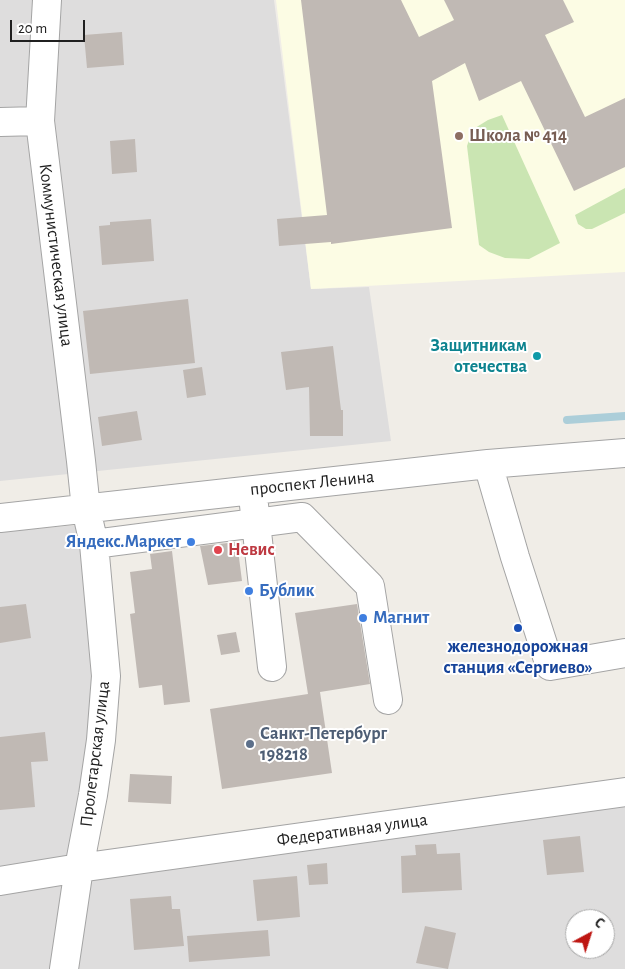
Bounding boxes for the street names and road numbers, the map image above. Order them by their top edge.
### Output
street label: Коммунистическая улица [34,162,78,348]
street label: проспект Ленина [249,466,375,500]
street label: Пролетарская улица [75,680,115,828]
street label: Федеративная улица [275,809,429,851]

